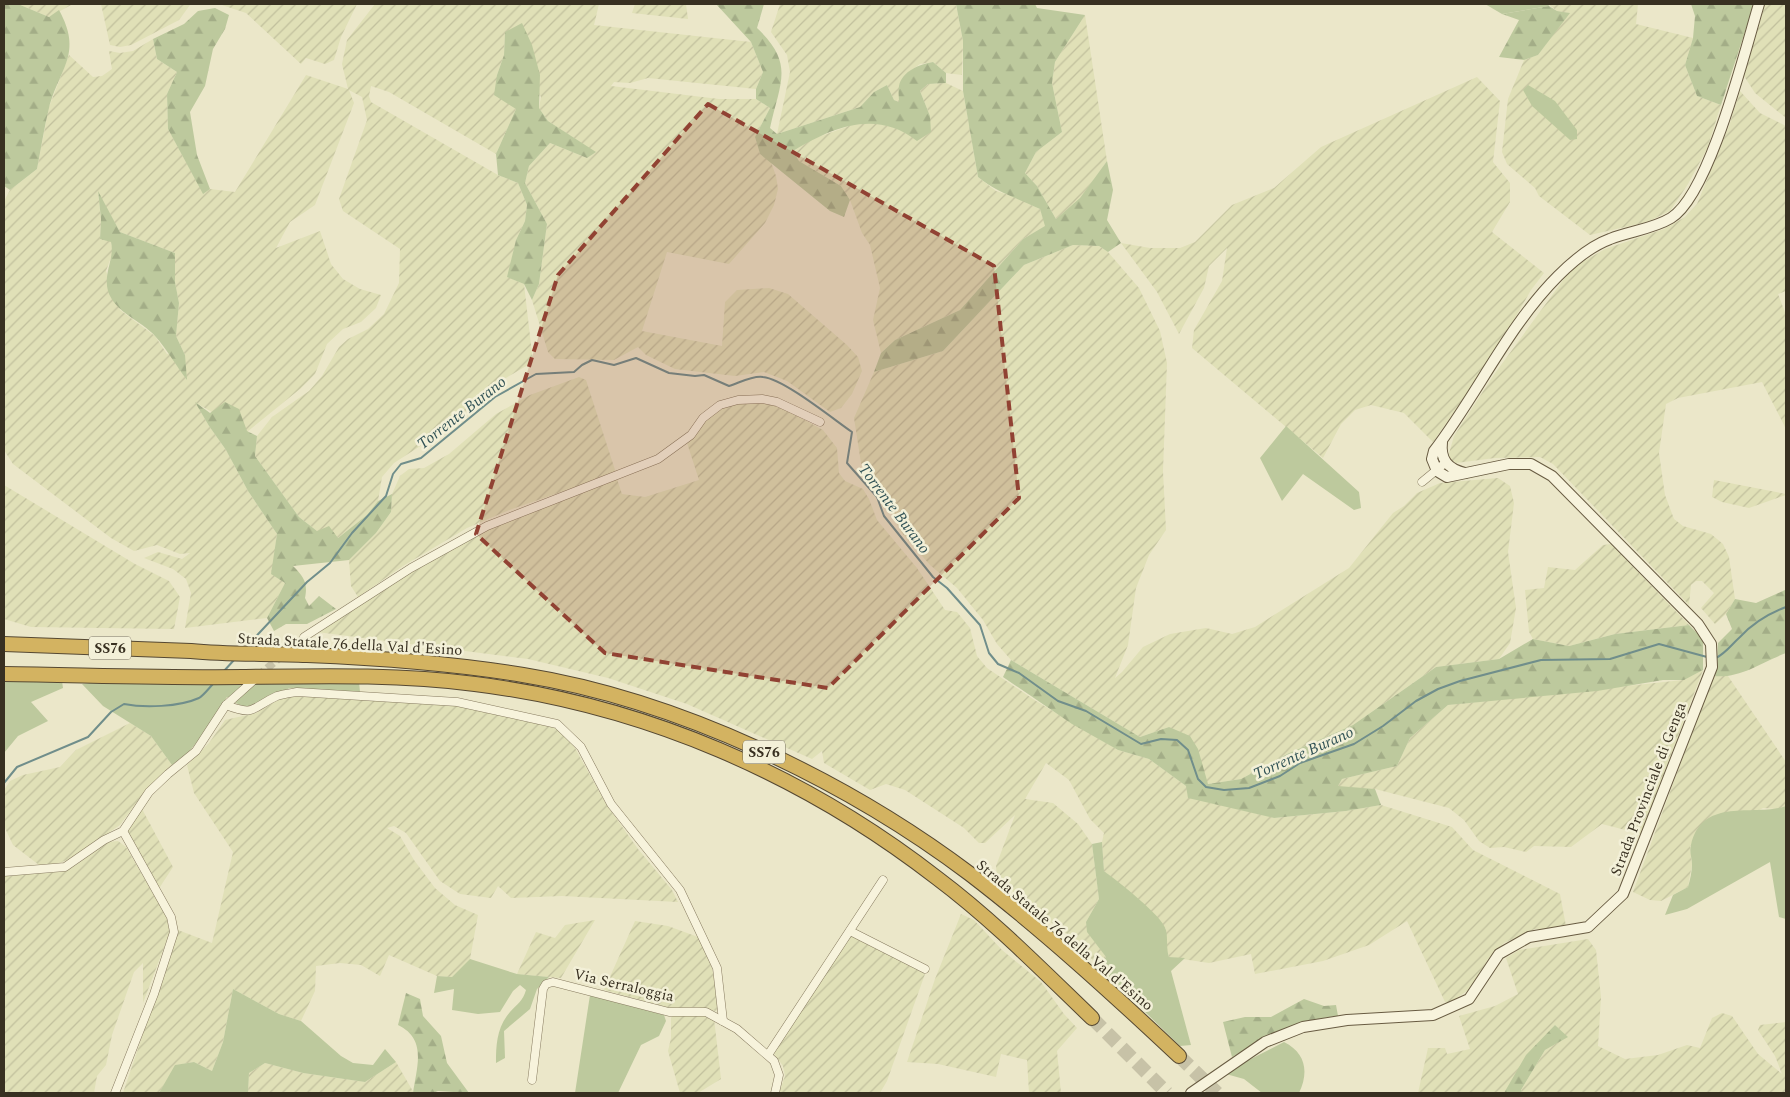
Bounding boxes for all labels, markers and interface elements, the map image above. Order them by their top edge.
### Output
water label: Torrente Burano [412,370,512,455]
water label: Torrente Burano [852,458,936,559]
street label: Strada Statale 76 della Val d'Esino [237,627,463,662]
road number: SS76 [89,636,131,660]
street label: Strada Provinciale di Genga [1605,698,1693,880]
water label: Torrente Burano [1249,720,1358,786]
road number: SS76 [743,740,785,764]
street label: Strada Statale 76 della Val d'Esino [971,854,1158,1017]
street label: Via Serraloggia [571,963,677,1008]

